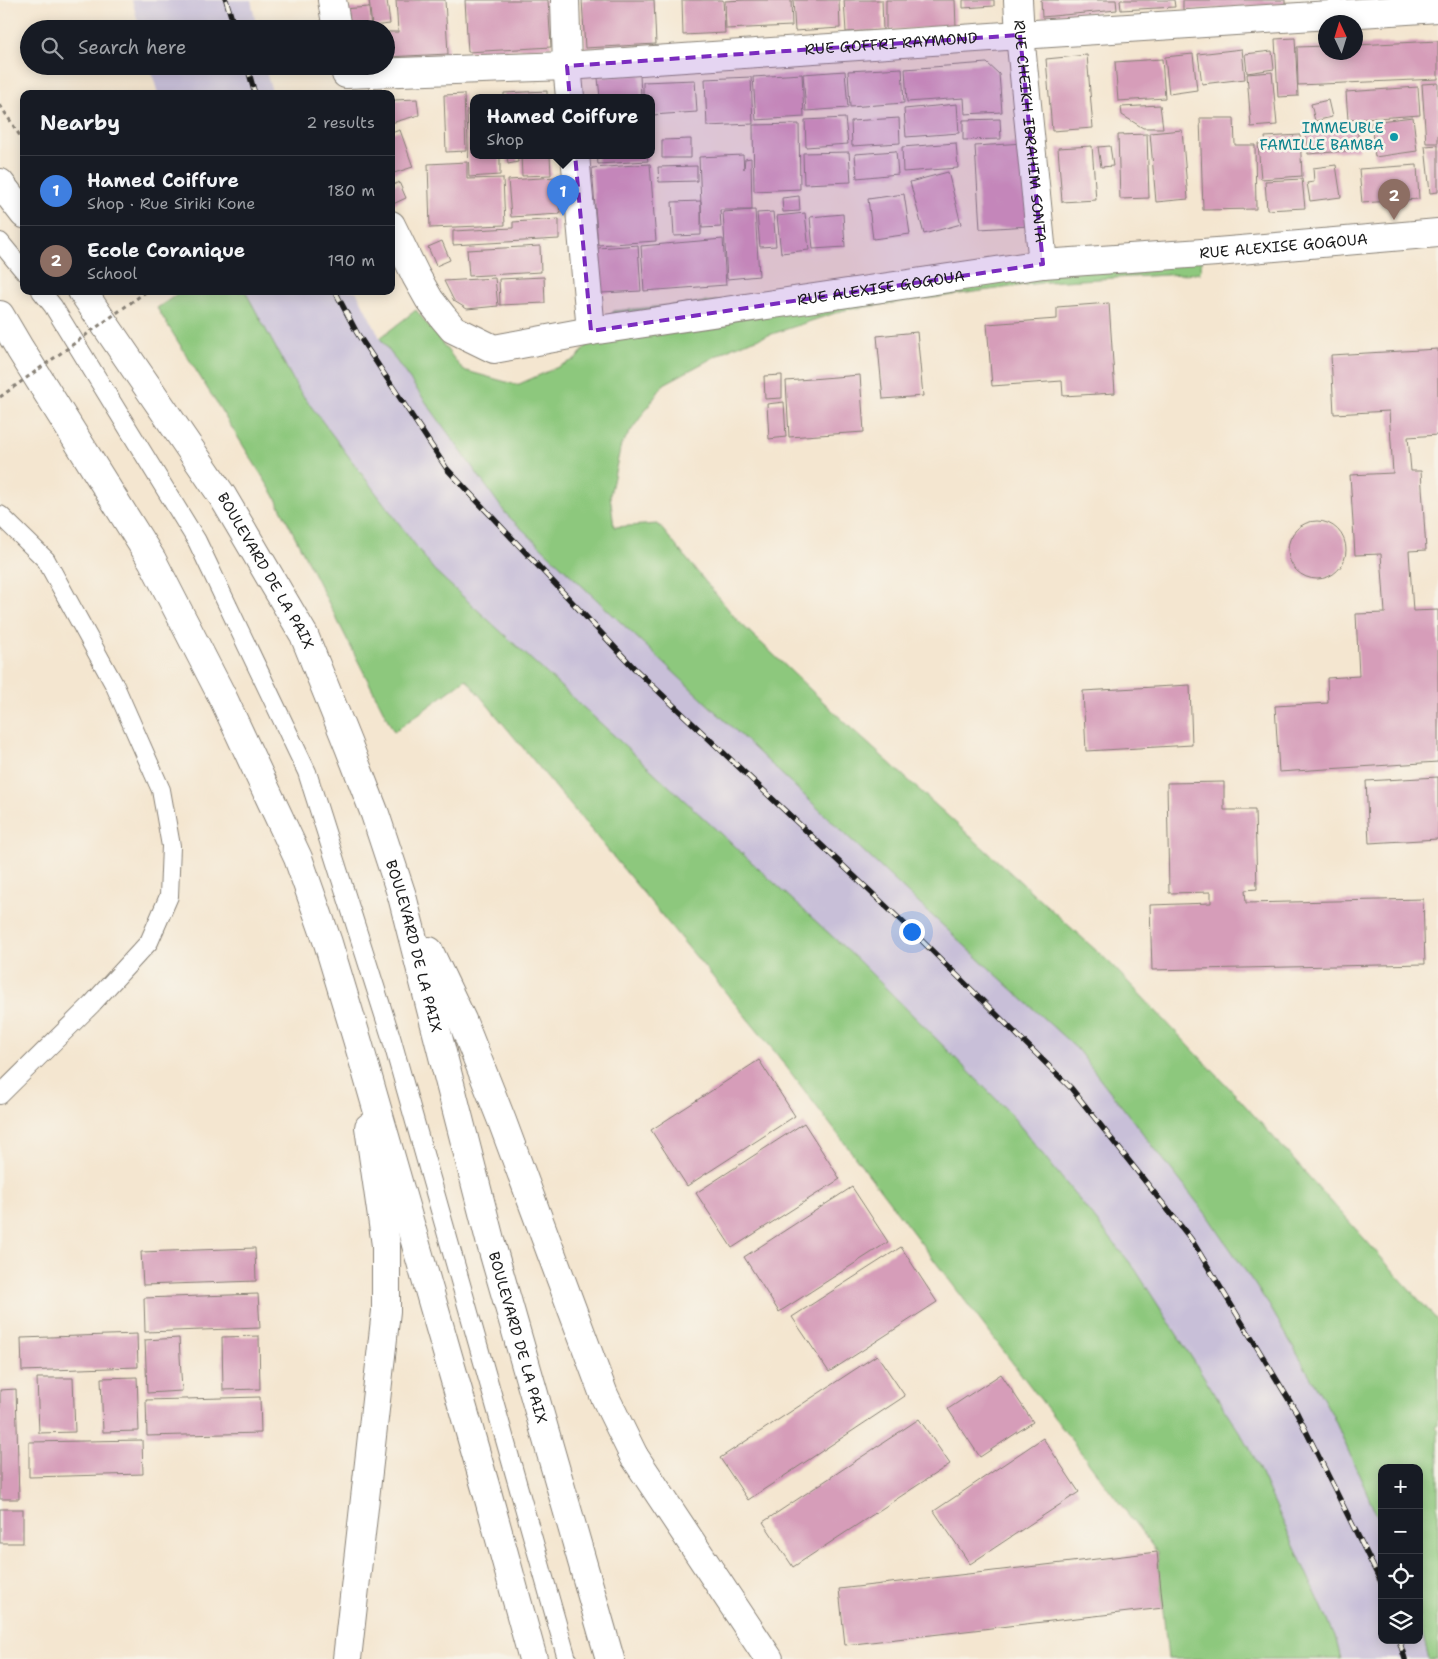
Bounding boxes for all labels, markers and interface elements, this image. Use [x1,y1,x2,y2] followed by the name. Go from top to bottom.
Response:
[1318,15,1363,60] north arrow
[1009,19,1051,244] street label: RUE CHEIKH IBRAHIM SONTA
[20,20,395,75] search box
[804,28,978,60] street label: RUE GOFFRI RAYMOND
[38,34,66,62] icon: search
[78,35,187,60] text: Search here
[470,94,655,159] popup
[487,104,638,129] text: Hamed Coiffure
[40,109,120,137] text: Nearby
[306,112,375,133] text: 2 results
[1259,118,1384,155] place label: IMMEUBLE FAMILLE BAMBA
[487,129,524,150] text: Shop
[1388,131,1400,143] marker: IMMEUBLE FAMILLE BAMBA
[87,168,239,193] text: Hamed Coiffure
[547,175,579,216] pin: 1
[1378,179,1410,220] pin: 2
[52,180,60,201] text: 1
[327,180,375,201] text: 180 m
[87,193,255,214] text: Shop · Rue Siriki Kone
[1199,229,1369,263] street label: RUE ALEXISE GOGOUA
[87,238,245,263] text: Ecole Coranique
[50,250,62,271] text: 2
[328,250,375,271] text: 190 m
[87,263,137,284] text: School
[796,266,966,310] street label: RUE ALEXISE GOGOUA
[213,489,319,652] street label: BOULEVARD DE LA PAIX
[381,857,447,1035] street label: BOULEVARD DE LA PAIX
[899,919,925,945] your location
[484,1249,552,1426] street label: BOULEVARD DE LA PAIX
[1378,1464,1423,1644] map controls
[1378,1464,1423,1509] button: +
[1378,1509,1423,1554] button: −
[1378,1554,1423,1599] button: locate
[1378,1599,1423,1644] button: layers

